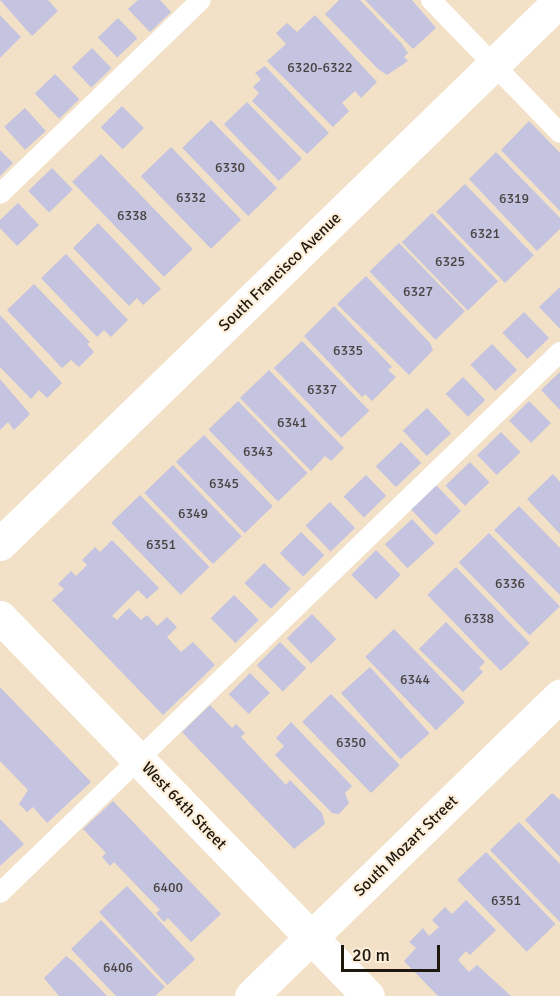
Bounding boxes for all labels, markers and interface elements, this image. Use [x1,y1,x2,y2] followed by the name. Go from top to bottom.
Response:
[287,60,353,76] house number: 6320-6322
[215,160,245,176] house number: 6330
[176,190,206,206] house number: 6332
[499,191,529,207] house number: 6319
[117,208,147,224] house number: 6338
[215,209,345,335] street label: South Francisco Avenue
[470,226,500,242] house number: 6321
[435,254,465,270] house number: 6325
[403,284,433,300] house number: 6327
[333,343,363,359] house number: 6335
[307,382,337,398] house number: 6337
[277,415,307,431] house number: 6341
[243,444,273,460] house number: 6343
[209,476,239,492] house number: 6345
[178,506,208,522] house number: 6349
[146,537,176,553] house number: 6351
[495,576,525,592] house number: 6336
[464,611,494,627] house number: 6338
[400,672,430,688] house number: 6344
[336,735,366,751] house number: 6350
[138,758,230,854] street label: West 64th Street
[350,791,462,901] street label: South Mozart Street
[153,880,183,896] house number: 6400
[491,893,521,909] house number: 6351
[344,933,443,971] scale bar
[352,944,390,966] text: 20 m
[103,960,133,976] house number: 6406

